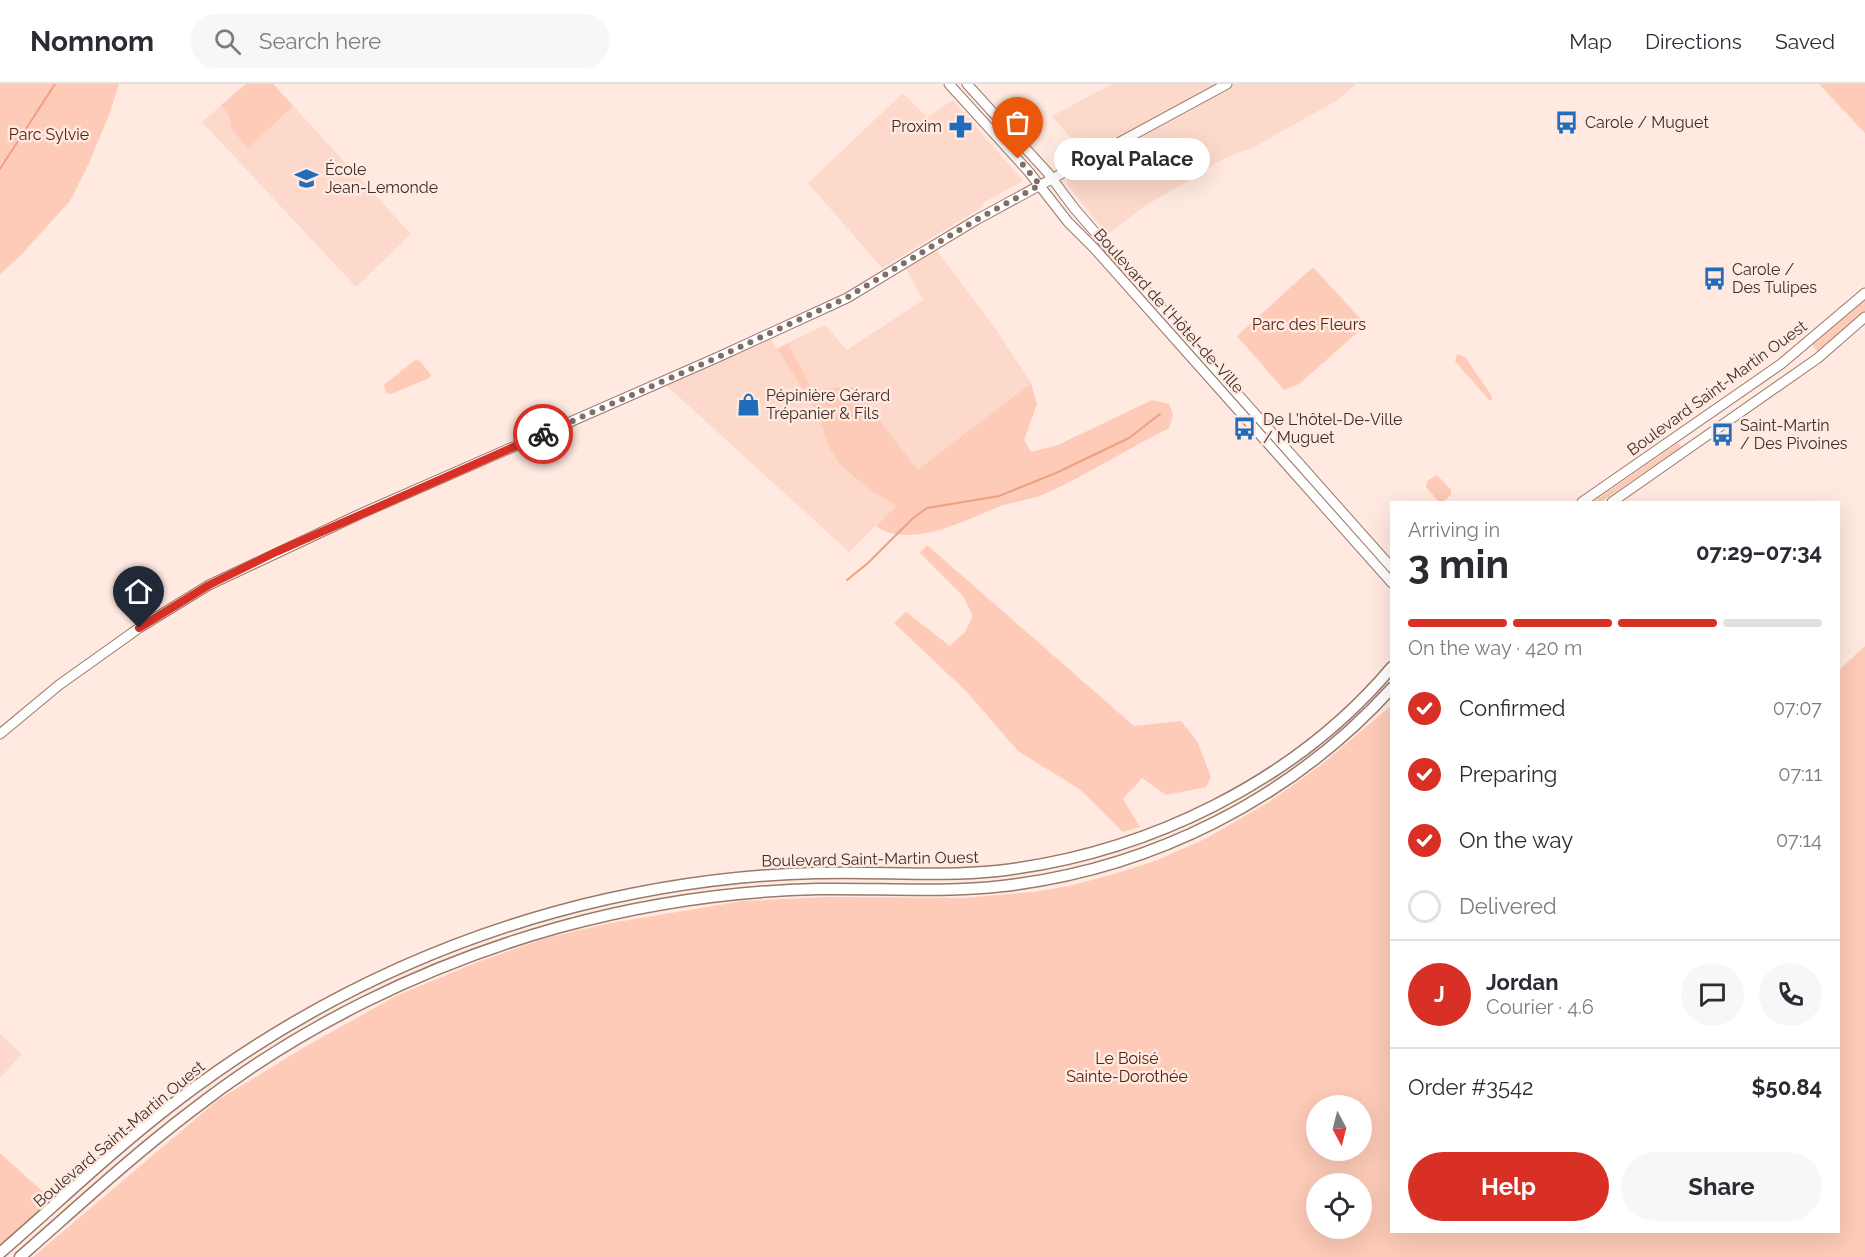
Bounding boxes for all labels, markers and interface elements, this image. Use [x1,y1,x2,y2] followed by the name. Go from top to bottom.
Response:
[190,14,610,68] search box
[30,25,154,58] text: Nomnom
[211,25,244,58] icon: search
[259,28,381,54] text: Search here
[1569,29,1612,54] text: Map
[1645,29,1742,54] text: Directions
[1775,29,1835,54] text: Saved
[992,97,1043,159] pin
[1001,106,1034,139] icon: bag
[1554,109,1580,135] bus stop icon: Carole / Muguet
[947,113,973,139] pharmacy icon: Proxim
[1585,113,1709,132] place label: Carole / Muguet
[891,117,942,136] place label: Proxim
[9,125,89,144] park label: Parc Sylvie
[1054,138,1210,180] callout: Royal Palace
[1071,147,1193,171] text: Royal Palace
[325,159,438,197] place label: École Jean-Lemonde
[294,165,320,191] school or university icon: École Jean-Lemonde
[1090,225,1248,397] street label: Boulevard de l'Hôtel-de-Ville
[1732,260,1817,297] place label: Carole / Des Tulipes
[1701,265,1727,291] bus stop icon: Carole / Des Tulipes
[1252,315,1366,334] park label: Parc des Fleurs
[1623,316,1811,460] street label: Boulevard Saint-Martin Ouest
[766,386,890,423] place label: Pépinière Gérard Trépanier & Fils
[735,391,761,417] shop icon: Pépinière Gérard Trépanier & Fils
[513,404,573,464] courier
[1263,410,1402,447] place label: De L'hôtel-De-Ville / Muguet
[1232,415,1258,441] bus stop icon: De L'hôtel-De-Ville / Muguet
[1740,416,1848,453] place label: Saint-Martin / Des Pivoines
[527,418,560,451] icon: bike
[1709,421,1735,447] bus stop icon: Saint-Martin / Des Pivoines
[1408,518,1500,542] text: Arriving in
[1696,539,1822,565] text: 07:29–07:34
[1408,541,1509,587] text: 3 min
[113,566,164,628] pin
[122,575,155,608] icon: home
[1408,636,1582,660] text: On the way · 420 m
[1408,692,1441,725] icon: check
[1459,695,1566,721] text: Confirmed
[1773,696,1822,720] text: 07:07
[1408,758,1441,791] icon: check
[1459,761,1557,787] text: Preparing
[1778,762,1822,786] text: 07:11
[1408,824,1441,857] icon: check
[1459,827,1573,853] text: On the way
[1776,828,1822,852] text: 07:14
[761,848,980,870] street label: Boulevard Saint-Martin Ouest
[1459,893,1557,919] text: Delivered
[1681,963,1744,1026] button: chat
[1759,963,1822,1026] button: phone
[1486,969,1558,995] text: Jordan
[1434,981,1445,1007] text: J
[1486,995,1594,1019] text: Courier · 4.6
[1066,1049,1188,1086] park label: Le Boisé Sainte-Dorothée
[30,1056,209,1211] street label: Boulevard Saint-Martin Ouest
[1408,1074,1533,1100] text: Order #3542
[1752,1074,1822,1100] text: $50.84
[1306,1095,1372,1161] north arrow
[1306,1095,1372,1239] map controls
[1408,1152,1609,1221] button: Help
[1621,1152,1822,1221] button: Share
[1306,1173,1372,1239] button: locate

